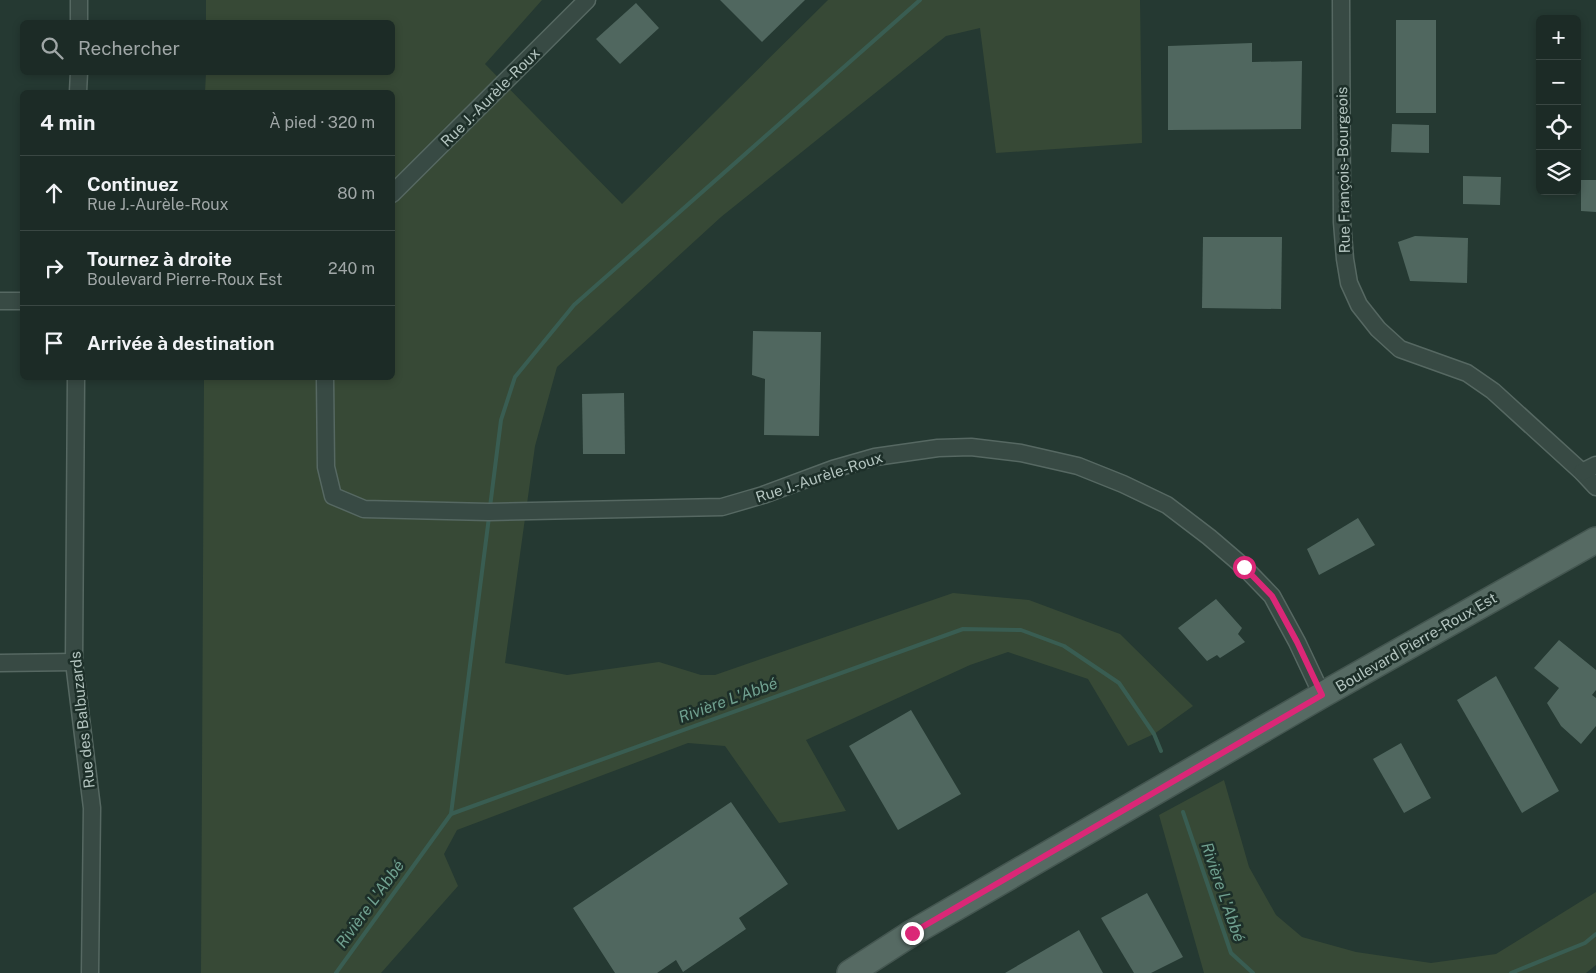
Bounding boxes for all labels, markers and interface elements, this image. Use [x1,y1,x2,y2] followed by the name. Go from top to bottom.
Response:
[1536,15,1581,195] map controls
[1536,15,1581,60] button: +
[20,20,395,75] search box
[38,34,66,62] icon: search
[78,37,180,59] text: Rechercher
[437,44,543,150] street label: Rue J.-Aurèle-Roux
[1536,60,1581,105] button: −
[1333,86,1353,254] street label: Rue François-Bourgeois
[1536,105,1581,150] button: locate
[40,110,95,135] text: 4 min
[269,113,375,132] text: À pied · 320 m
[1536,150,1581,195] button: layers
[87,173,178,195] text: Continuez
[40,179,68,207] icon: ahead
[337,184,375,203] text: 80 m
[87,195,228,214] text: Rue J.-Aurèle-Roux
[87,248,232,270] text: Tournez à droite
[40,254,68,282] icon: right
[328,259,375,278] text: 240 m
[87,270,282,289] text: Boulevard Pierre-Roux Est
[40,329,68,357] icon: arrive
[87,332,275,354] text: Arrivée à destination
[753,448,885,506] street label: Rue J.-Aurèle-Roux
[1233,556,1256,579] route start
[1332,589,1500,695] street label: Boulevard Pierre-Roux Est
[66,651,98,789] street label: Rue des Balbuzards
[676,673,780,727] water label: Rivière L'Abbé
[1197,840,1249,944] water label: Rivière L'Abbé
[332,856,408,952] water label: Rivière L'Abbé
[901,922,924,945] route end

